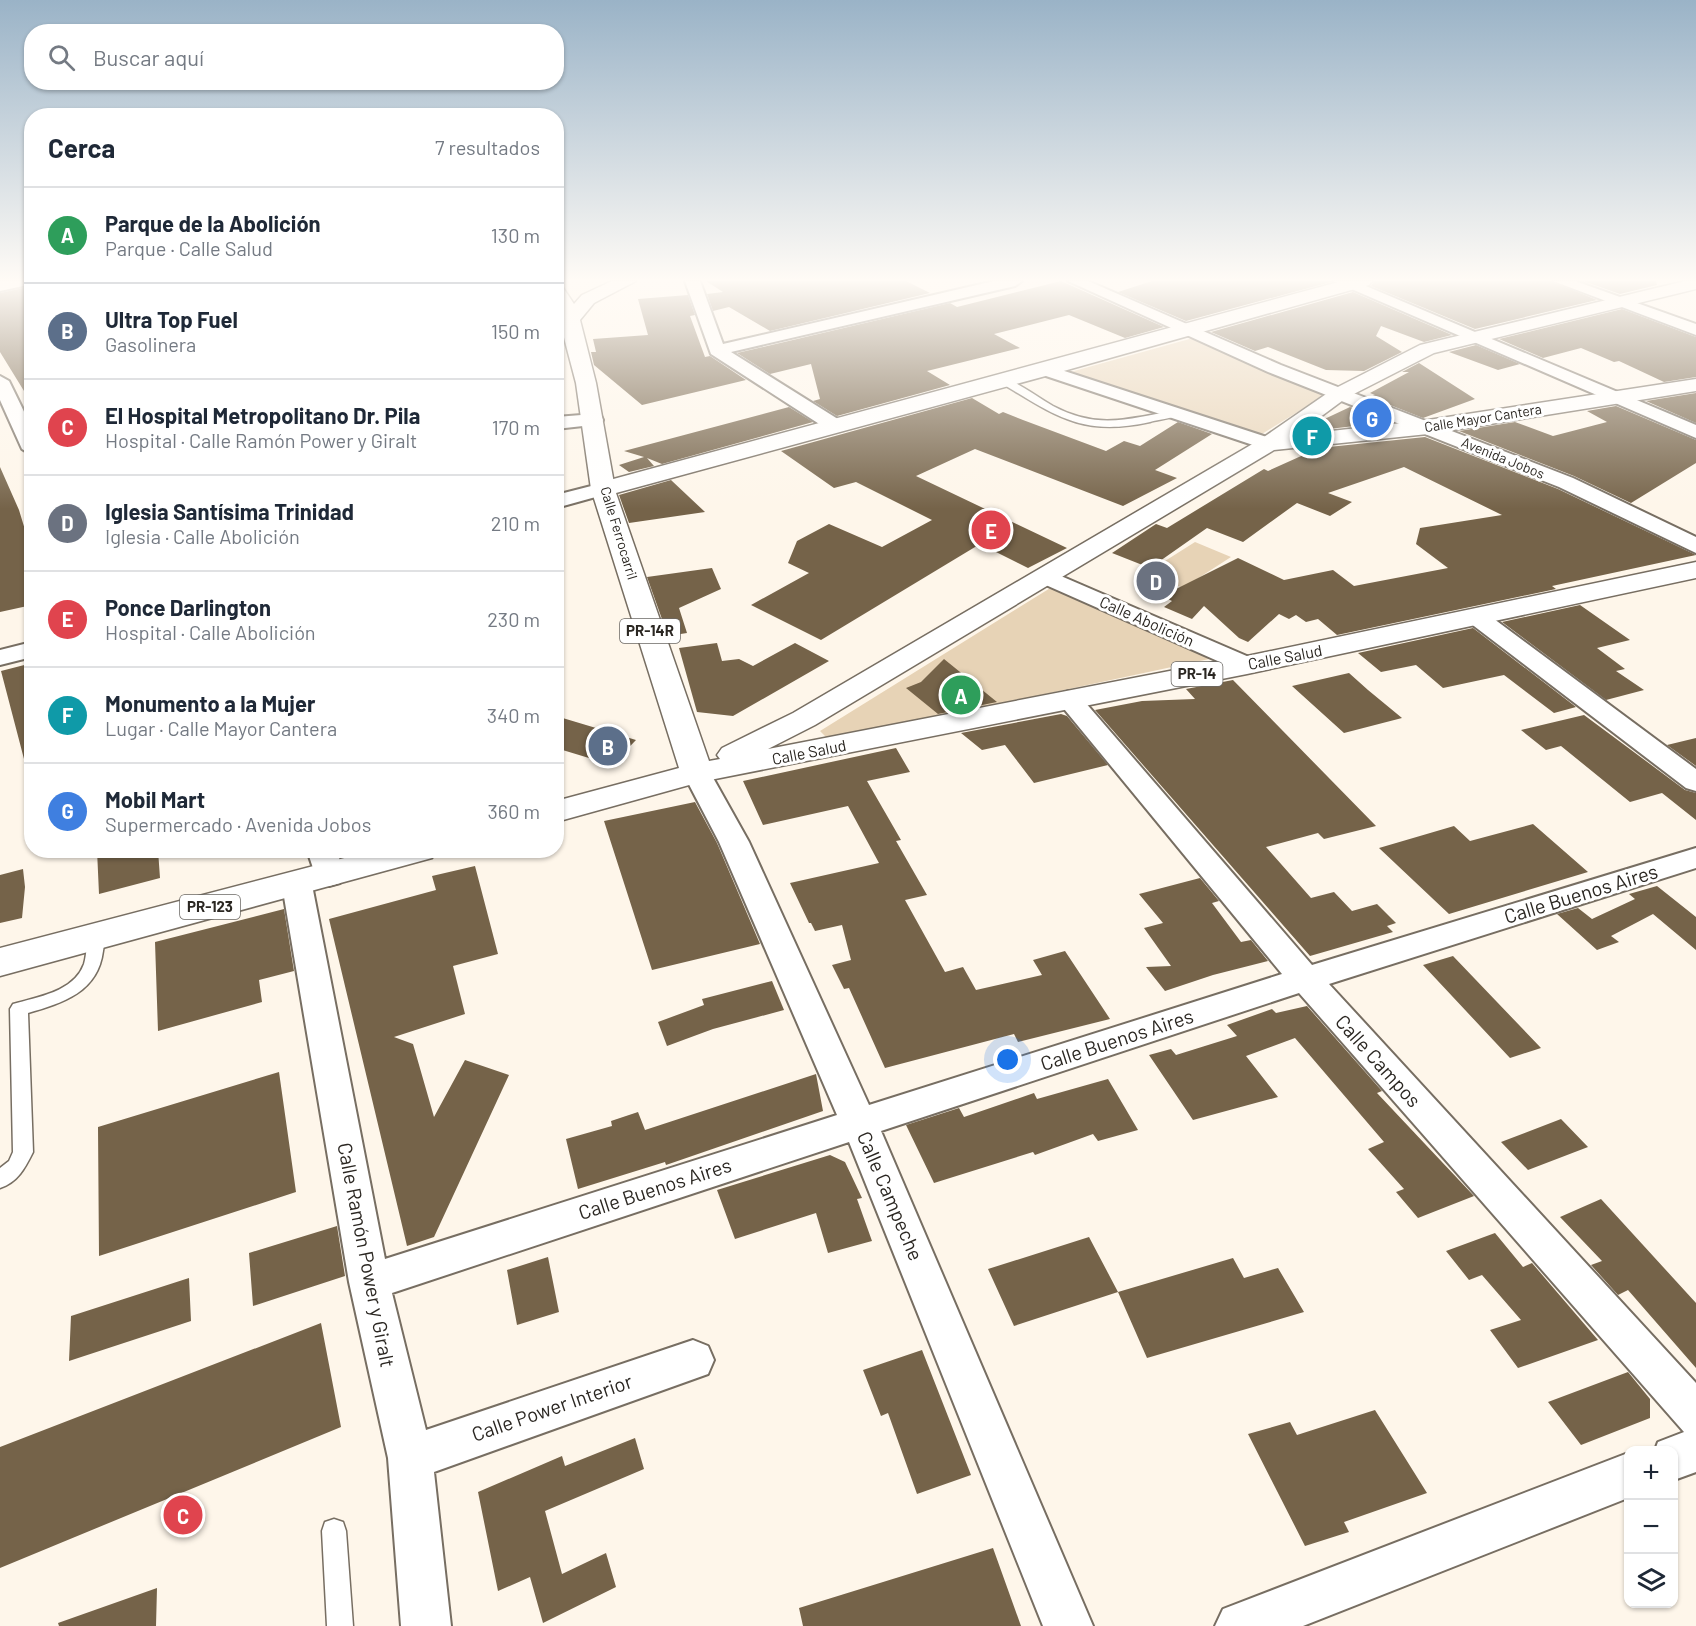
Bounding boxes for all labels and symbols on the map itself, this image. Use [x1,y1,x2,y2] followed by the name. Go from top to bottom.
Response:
[1352,396,1392,440] pin: G
[1423,400,1543,435] street label: Calle Mayor Cantera
[1292,414,1332,458] pin: F
[1459,433,1548,482] street label: Avenida Jobos
[597,484,642,581] street label: Calle Ferrocarril
[972,508,1010,552] pin: E
[1136,558,1176,604] pin: D
[1097,591,1197,650] street label: Calle Abolición
[620,619,680,643] road number: PR-14R
[1246,640,1324,673] street label: Calle Salud
[1172,662,1222,686] road number: PR-14
[942,672,980,718] pin: A
[588,724,628,768] pin: B
[770,735,848,768] street label: Calle Salud
[1501,858,1660,928] street label: Calle Buenos Aires
[180,895,240,919] road number: PR-123
[1037,1003,1196,1075] street label: Calle Buenos Aires
[1331,1009,1427,1112] street label: Calle Campos
[993,1045,1022,1074] your location
[853,1127,929,1264] street label: Calle Campeche
[333,1140,401,1369] street label: Calle Ramón Power y Giralt
[575,1152,734,1224] street label: Calle Buenos Aires
[468,1368,635,1446] street label: Calle Power Interior
[164,1492,202,1538] pin: C

